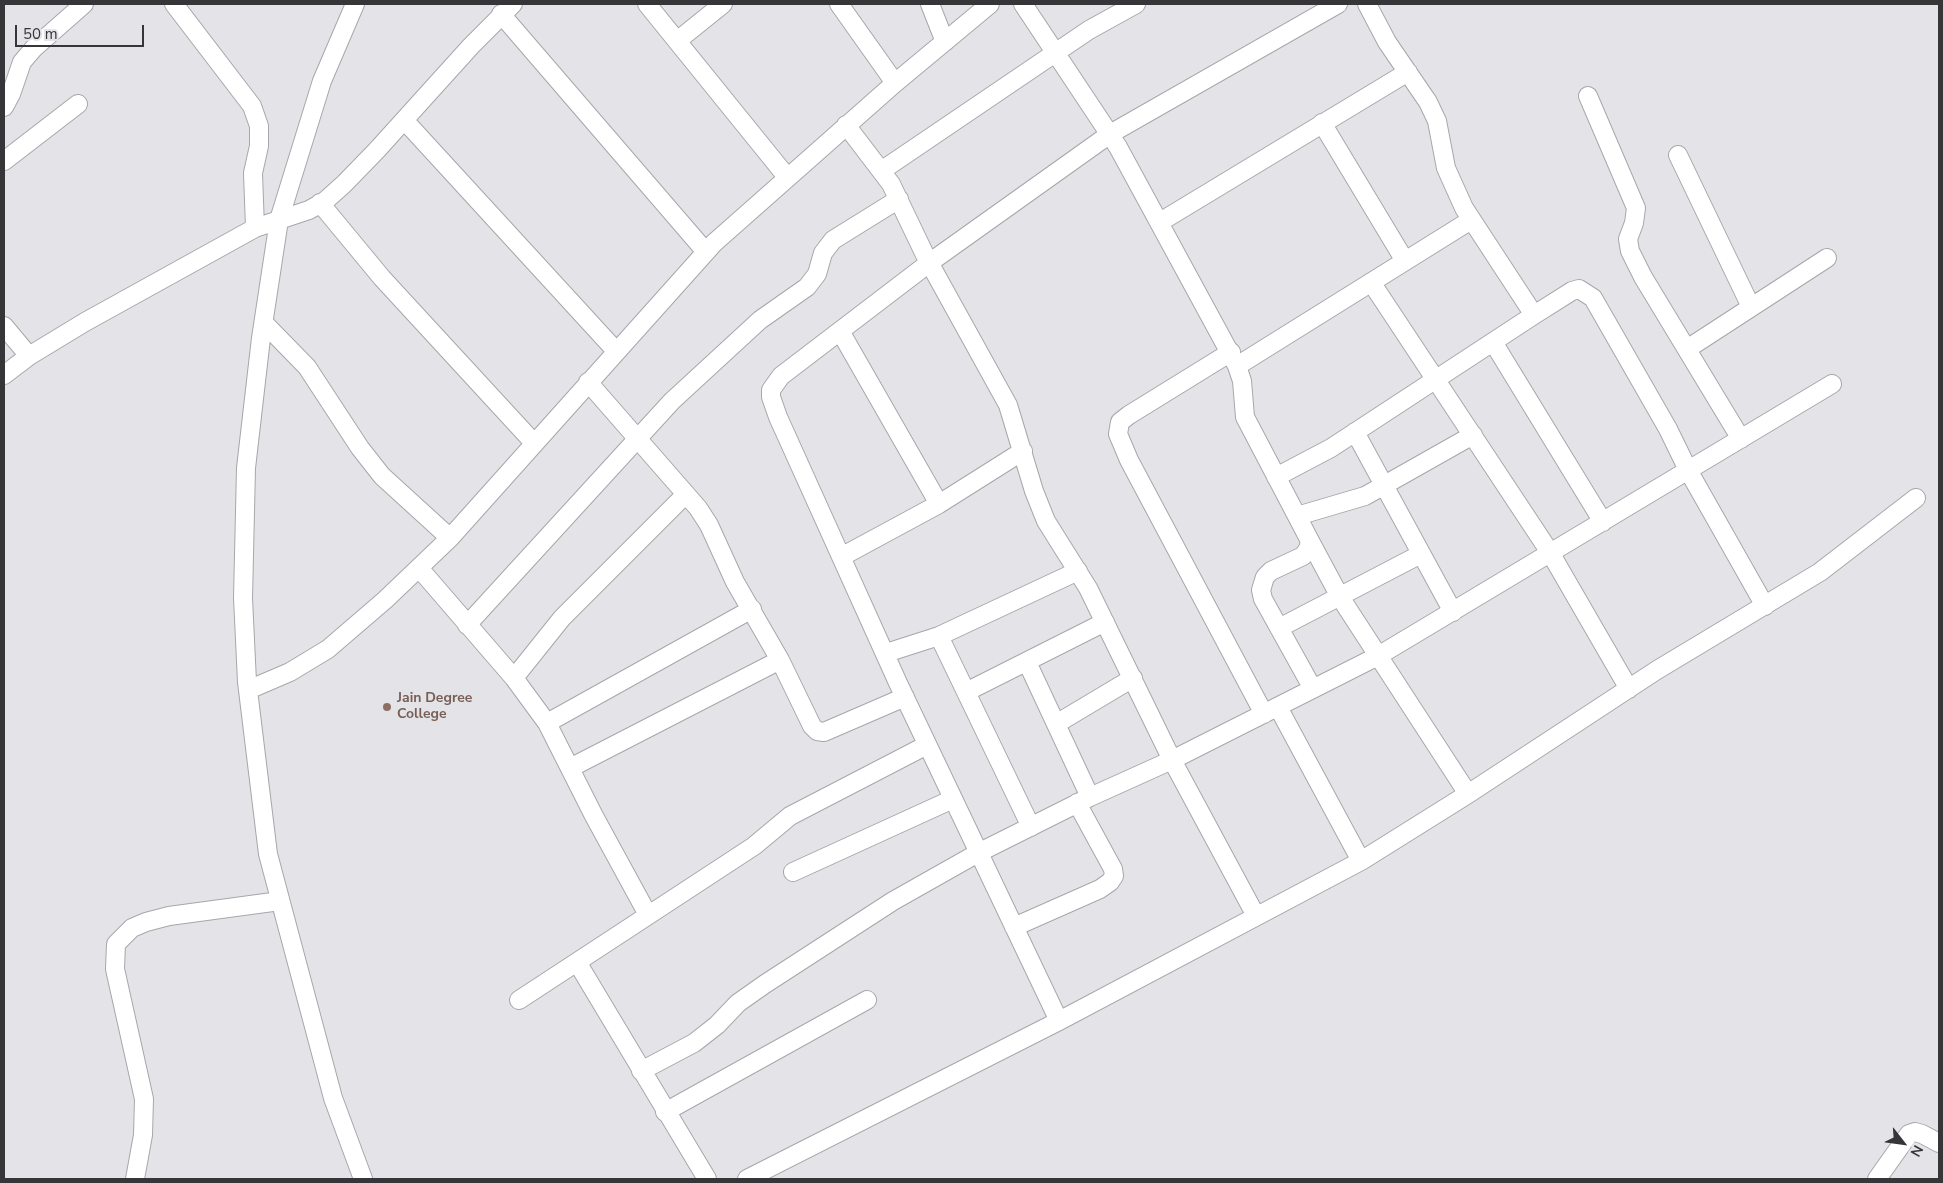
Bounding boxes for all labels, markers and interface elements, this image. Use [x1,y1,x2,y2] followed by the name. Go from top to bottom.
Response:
[18,15,146,47] scale bar
[23,24,58,44] text: 50 m
[397,691,472,724] place label: Jain Degree College
[381,701,393,713] marker: Jain Degree College
[1878,1118,1928,1168] north arrow
[1906,1141,1927,1160] text: N

